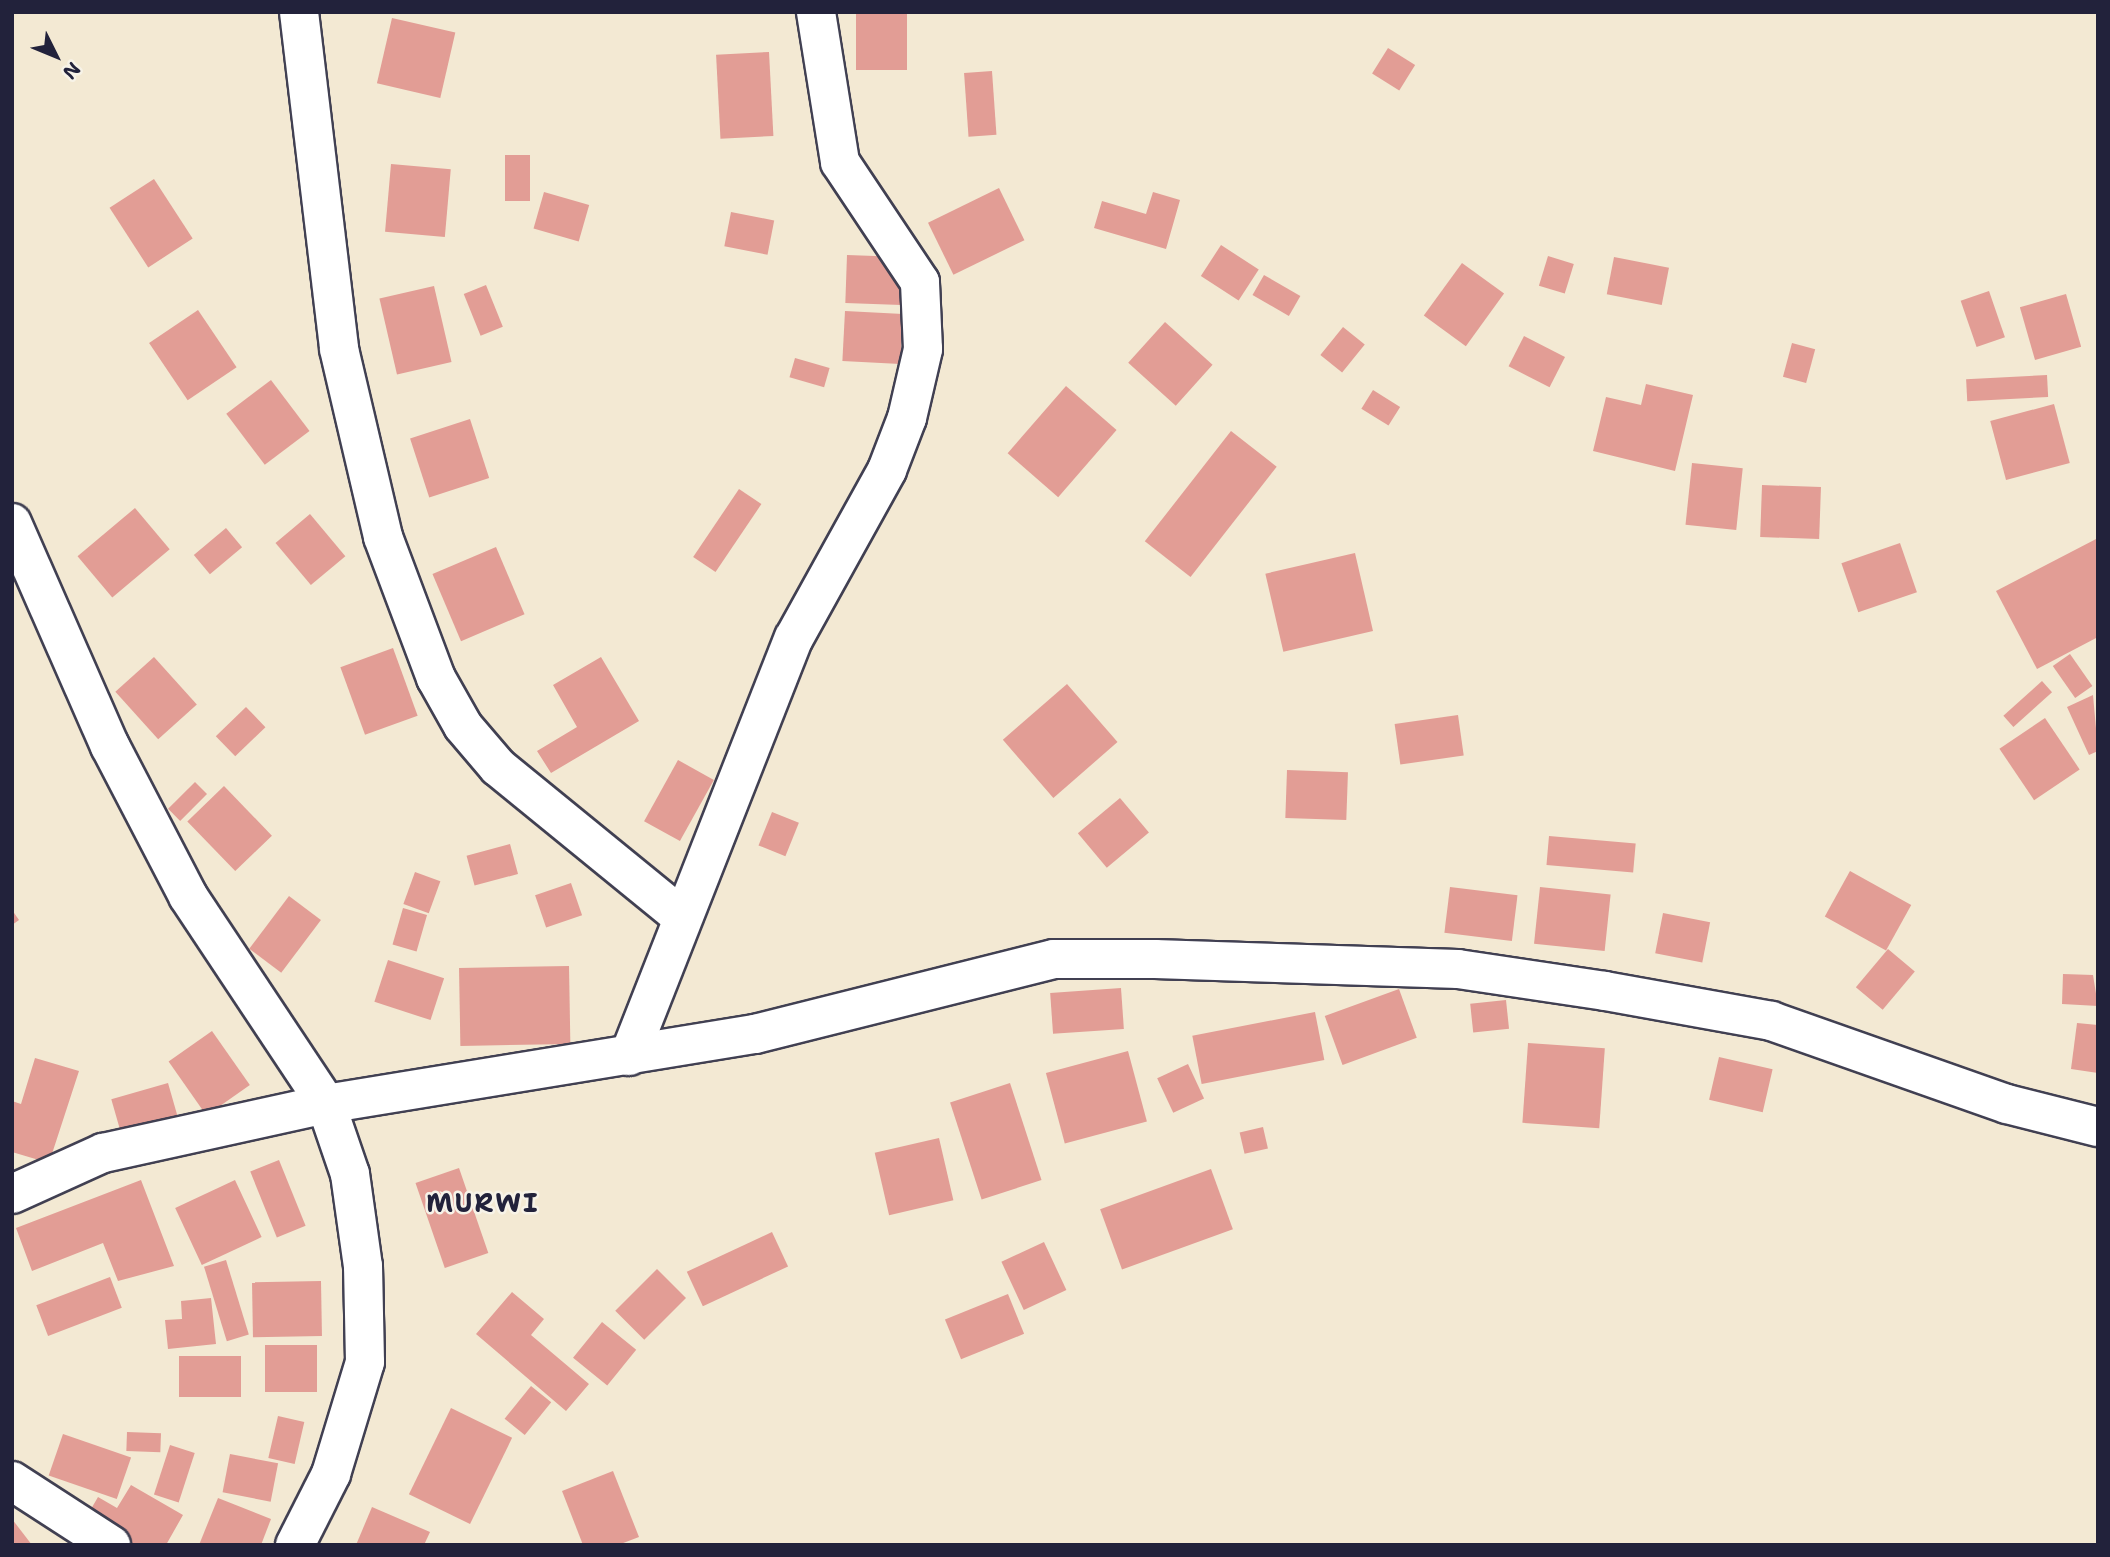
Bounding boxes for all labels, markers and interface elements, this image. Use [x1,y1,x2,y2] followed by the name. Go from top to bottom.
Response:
[21,21,91,91] north arrow
[57,57,86,85] text: N
[427,1187,539,1219] district label: MURWI

